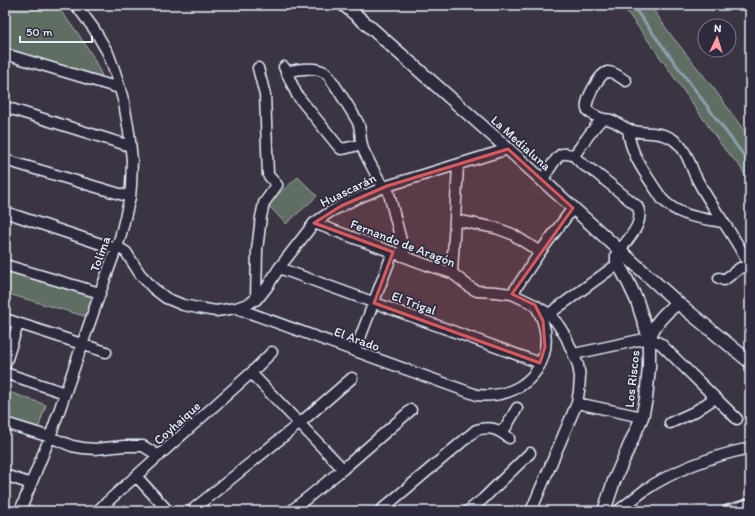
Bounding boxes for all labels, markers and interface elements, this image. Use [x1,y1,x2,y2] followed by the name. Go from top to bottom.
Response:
[20,18,92,44] scale bar
[697,18,737,58] north arrow
[713,22,722,35] text: N
[26,25,52,39] text: 50 m
[488,112,554,174] street label: La Medialuna
[318,170,379,210] street label: Huascarán
[348,216,458,270] street label: Fernando de Aragón
[87,234,113,274] street label: Tolima
[390,288,439,318] street label: El Trigal
[332,324,382,354] street label: El Arado
[622,349,642,408] street label: Los Riscos
[151,398,203,448] street label: Coyhaique

